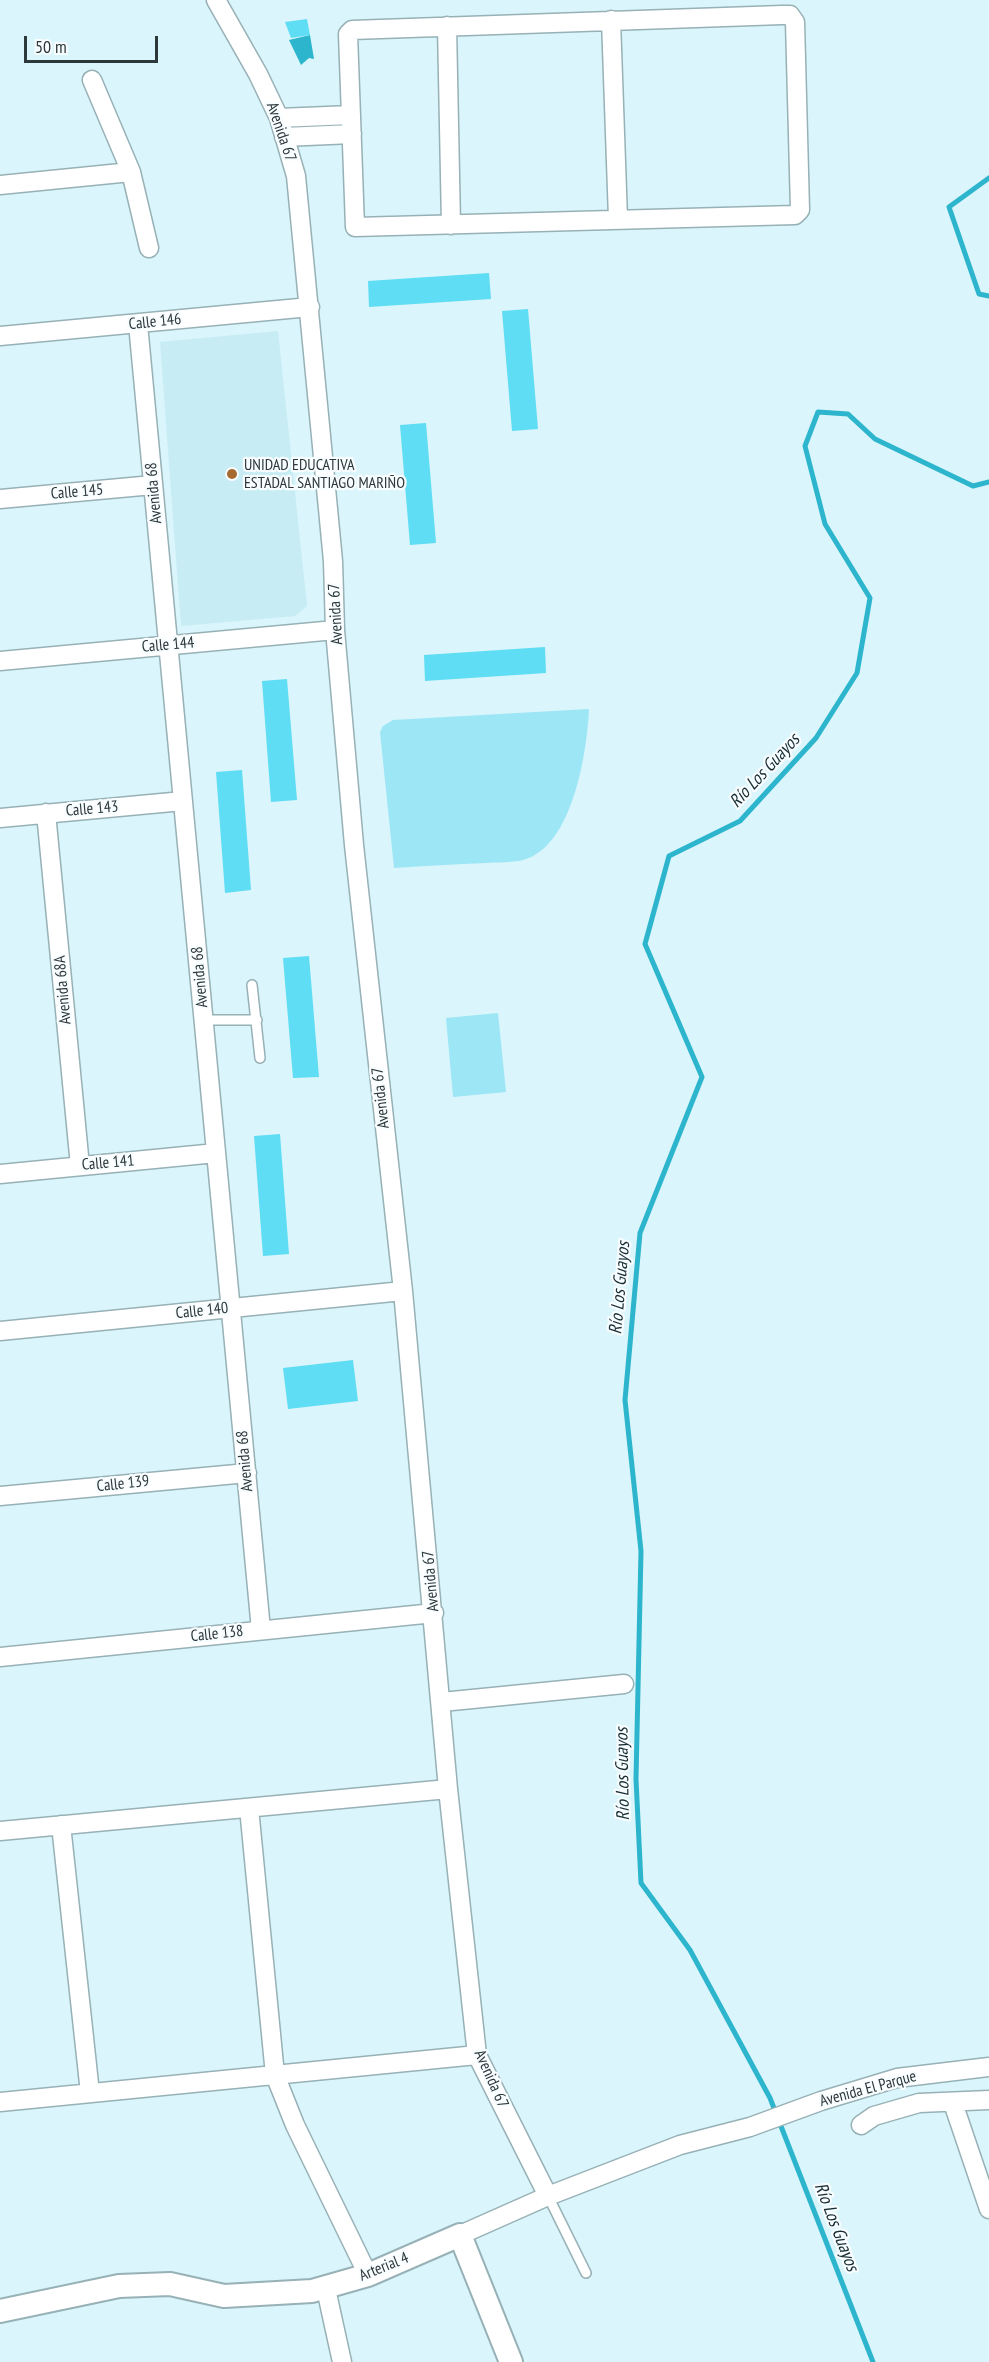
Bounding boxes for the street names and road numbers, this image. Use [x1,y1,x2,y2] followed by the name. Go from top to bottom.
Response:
[262,100,300,164] street label: Avenida 67
[128,310,182,334] street label: Calle 146
[142,462,166,524] street label: Avenida 68
[50,480,104,504] street label: Calle 145
[325,583,347,645] street label: Avenida 67
[141,633,195,657] street label: Calle 144
[65,797,119,821] street label: Calle 143
[188,946,212,1008] street label: Avenida 68
[50,955,76,1025] street label: Avenida 68A
[368,1066,394,1130] street label: Avenida 67
[81,1151,135,1175] street label: Calle 141
[175,1299,229,1323] street label: Calle 140
[233,1430,257,1492] street label: Avenida 68
[96,1472,150,1496] street label: Calle 139
[419,1550,443,1612] street label: Avenida 67
[190,1622,244,1646] street label: Calle 138
[470,2047,512,2111] street label: Avenida 67
[818,2067,918,2111] street label: Avenida El Parque
[356,2248,412,2286] street label: Arterial 4

